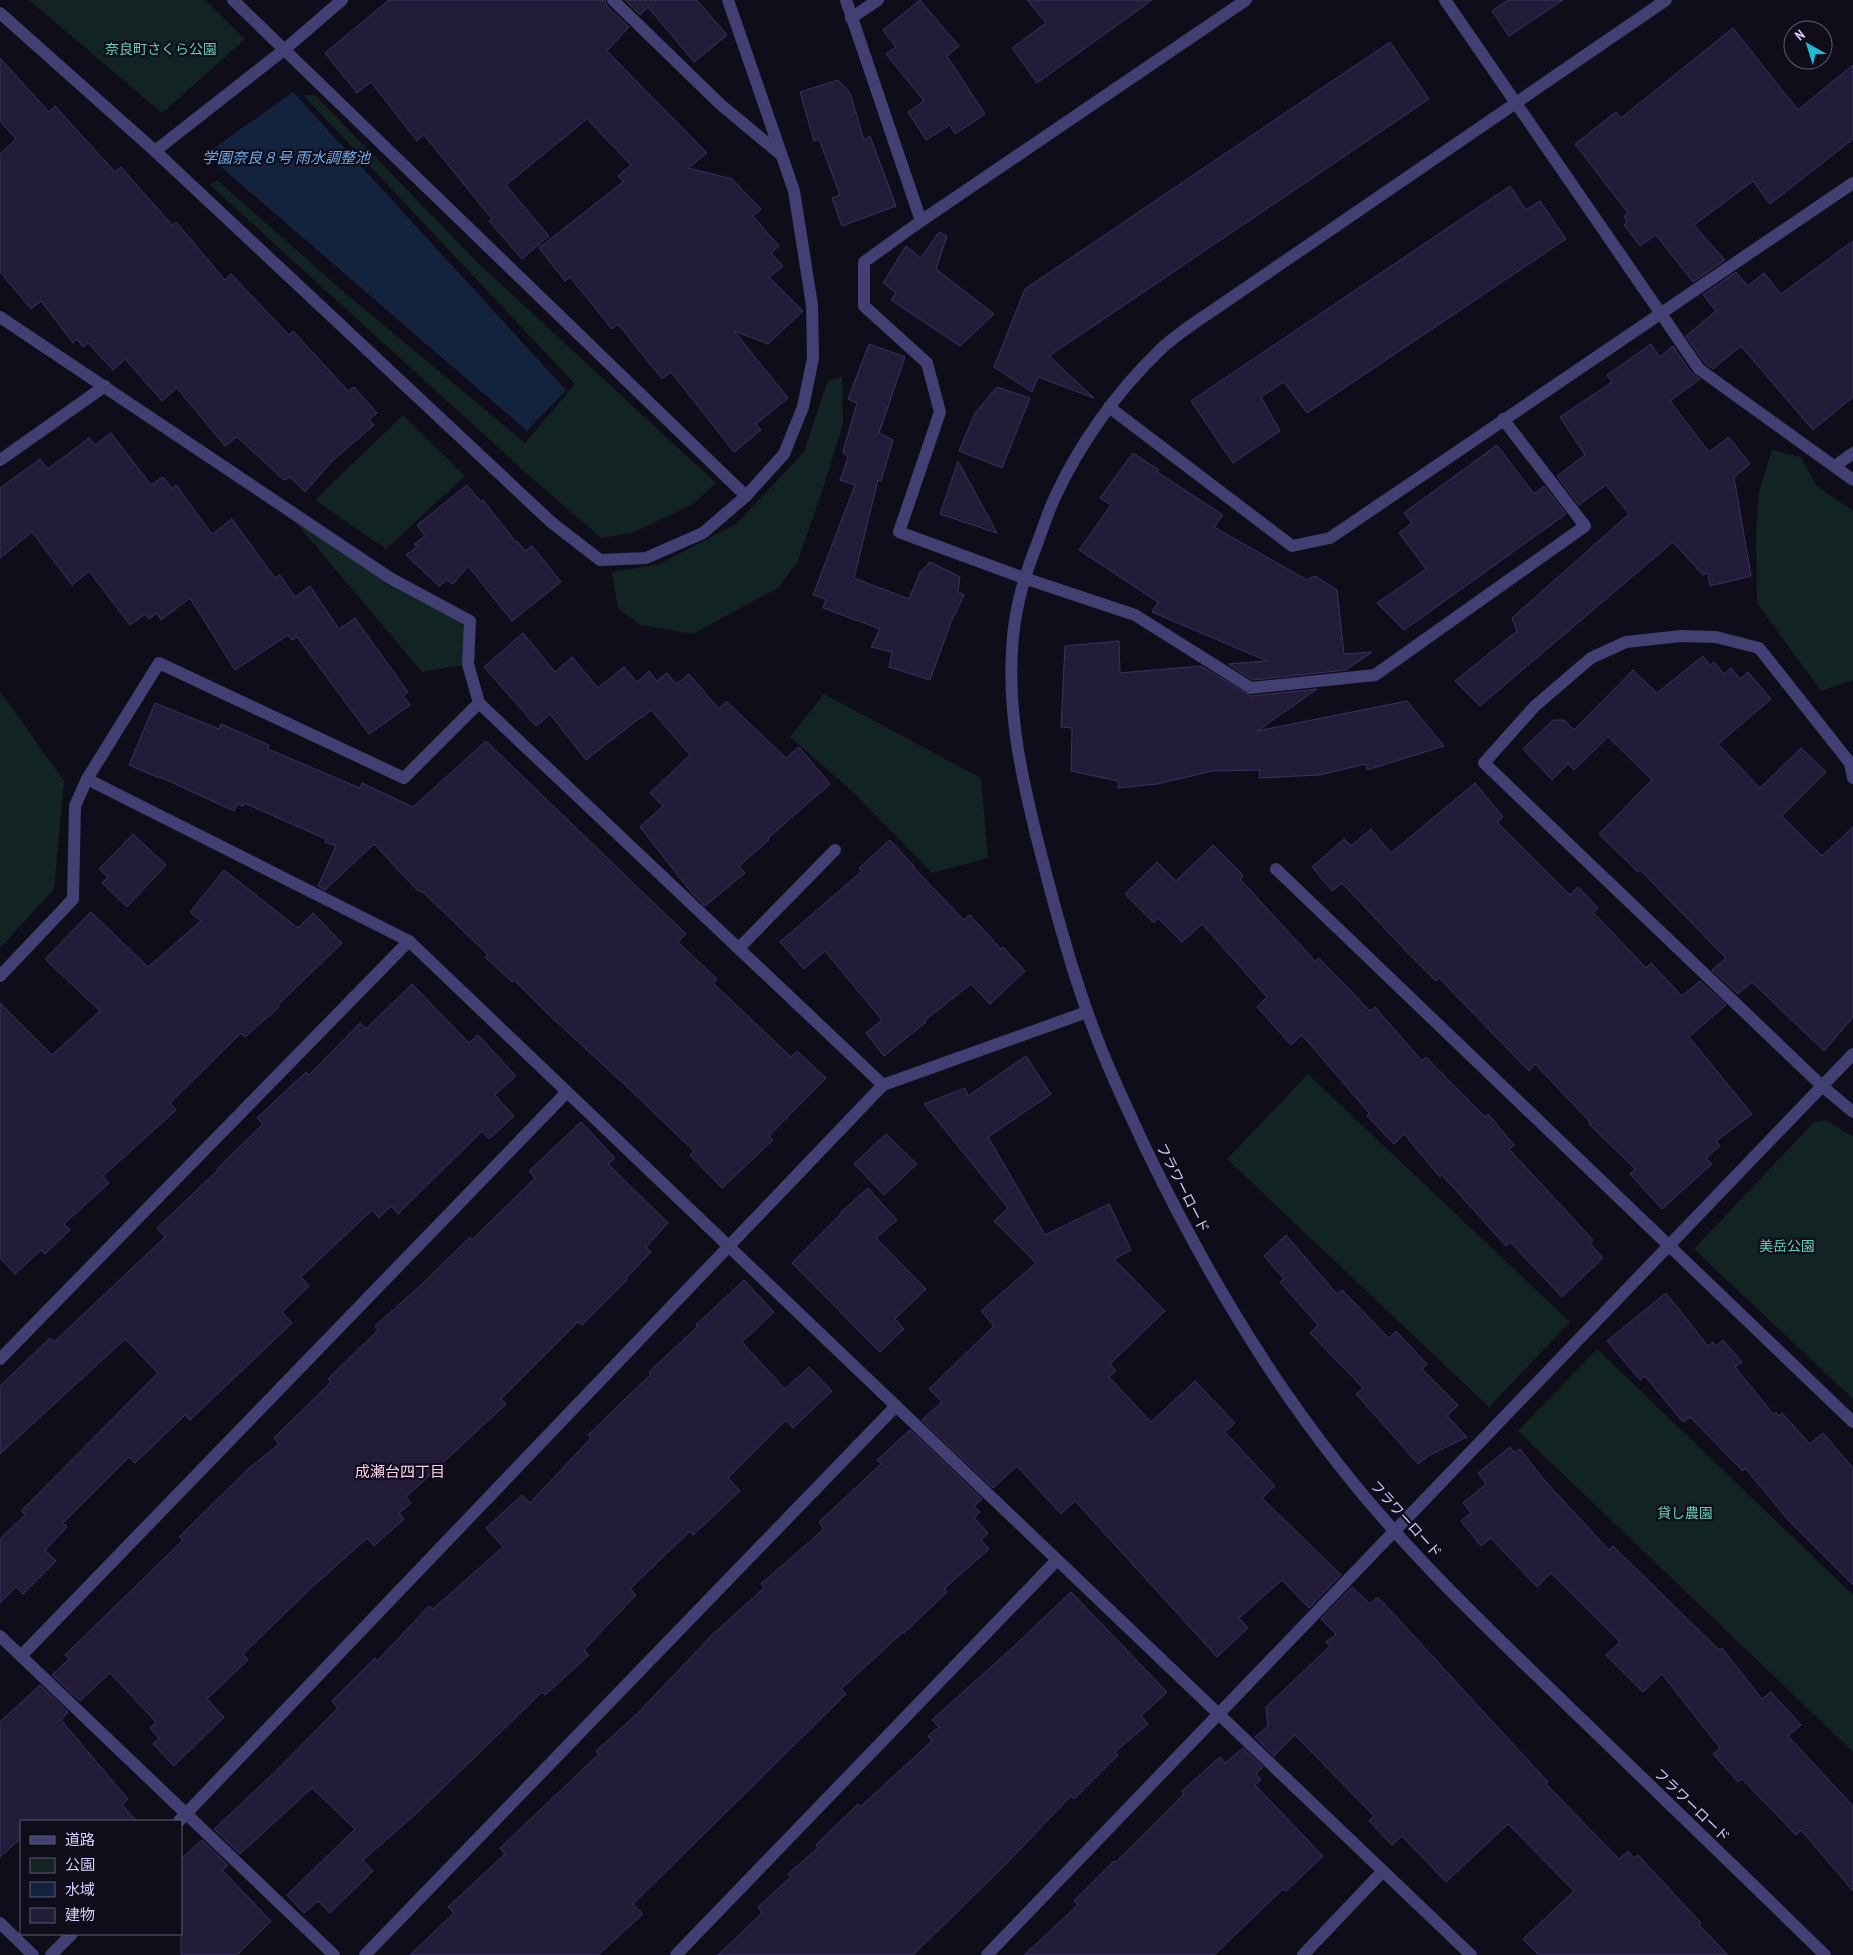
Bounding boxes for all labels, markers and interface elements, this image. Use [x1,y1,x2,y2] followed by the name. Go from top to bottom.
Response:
[1783,20,1833,70] north arrow
[1791,26,1808,44] text: N
[105,40,217,58] park label: 奈良町さくら公園
[202,148,372,167] water label: 学園奈良８号 雨水調整池
[1153,1140,1213,1236] street label: フラワーロード
[1759,1237,1815,1255] park label: 美岳公園
[355,1462,445,1481] district label: 成瀬台四丁目
[1367,1477,1445,1561] street label: フラワーロード
[1657,1504,1713,1522] park label: 貸し農園
[1651,1764,1733,1846] street label: フラワーロード
[20,1820,182,1935] legend
[65,1830,95,1849] text: 道路
[65,1855,95,1874] text: 公園
[65,1880,95,1899] text: 水域
[65,1905,95,1924] text: 建物

